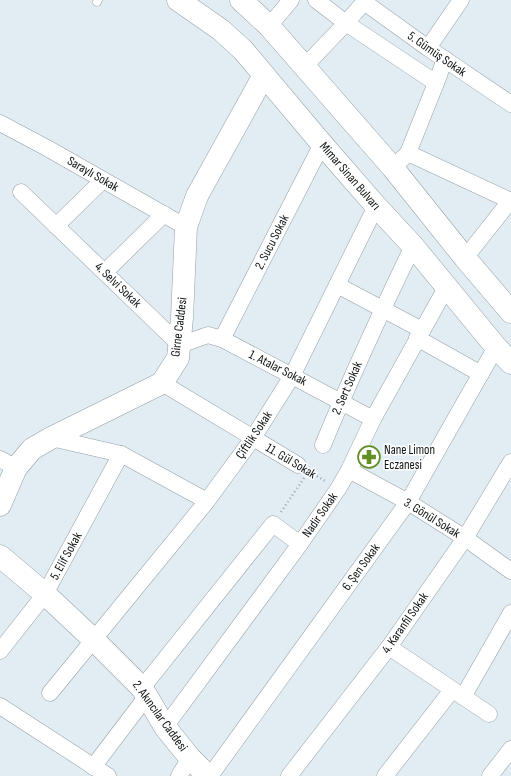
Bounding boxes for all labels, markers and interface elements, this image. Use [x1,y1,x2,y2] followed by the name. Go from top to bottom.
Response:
[405,28,469,80] street label: 5. Gümüş Sokak
[316,139,384,213] street label: Mimar Sinan Bulvarı
[64,153,122,195] street label: Saraylı Sokak
[251,212,293,272] street label: 2. Sucu Sokak
[91,259,145,311] street label: 4. Selvi Sokak
[167,296,191,358] street label: Girne Caddesi
[246,347,310,389] street label: 1. Atalar Sokak
[328,359,366,417] street label: 2. Sert Sokak
[232,408,276,462] street label: Çiftlik Sokak
[263,440,319,482] street label: 11. Gül Sokak
[384,442,435,473] place label: Nane Limon Eczanesi
[356,444,382,470] pharmacy icon: Nane Limon Eczanesi
[299,489,341,541] street label: Nadir Sokak
[401,494,463,542] street label: 3. Gönül Sokak
[46,529,86,583] street label: 5. Elif Sokak
[339,540,383,594] street label: 6. Şen Sokak
[378,589,432,657] street label: 4. Karanfil Sokak
[129,677,191,755] street label: 2. Akıncılar Caddesi

